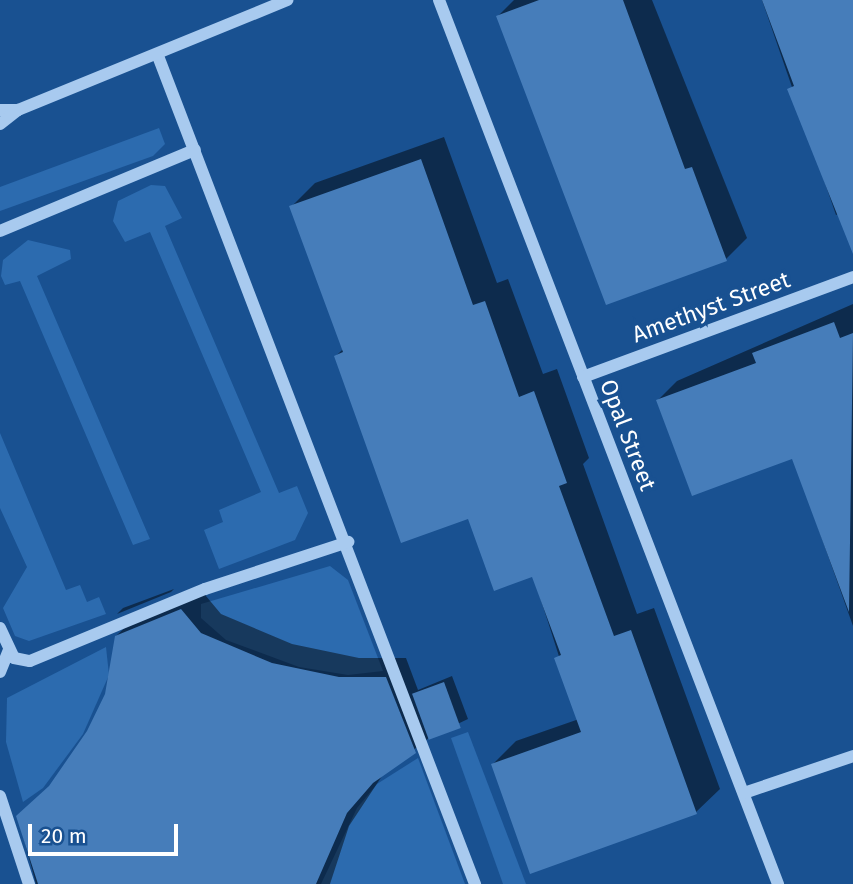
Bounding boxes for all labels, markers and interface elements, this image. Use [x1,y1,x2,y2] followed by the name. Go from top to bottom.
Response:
[628,266,794,348] street label: Amethyst Street
[594,376,662,494] street label: Opal Street
[32,810,182,854] scale bar
[41,823,87,849] text: 20 m

